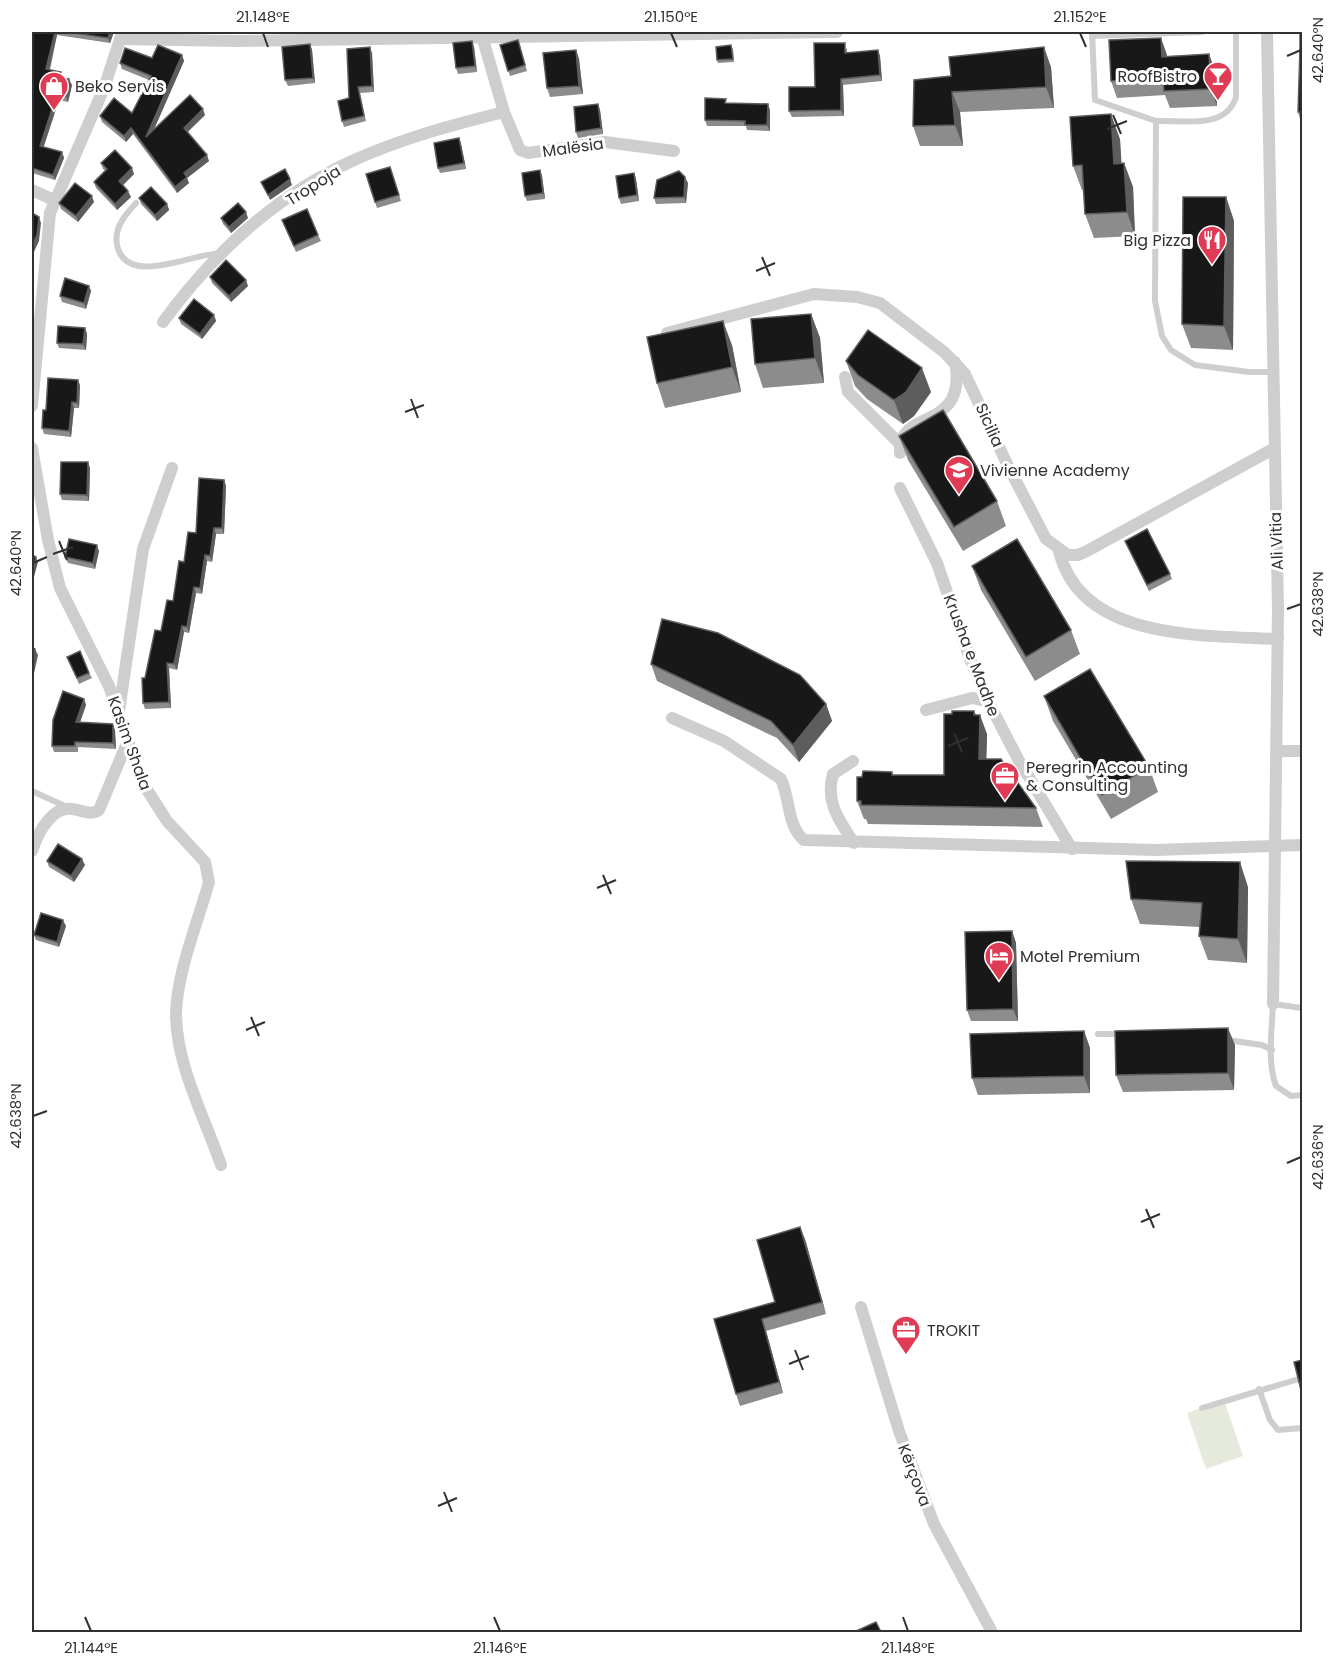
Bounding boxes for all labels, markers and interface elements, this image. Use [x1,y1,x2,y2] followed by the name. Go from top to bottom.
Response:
[236,6,290,27] text: 21.148°E
[644,6,698,27] text: 21.150°E
[1053,6,1107,27] text: 21.152°E
[1307,17,1328,83] text: 42.640°N
[1202,60,1234,102] bar icon: RoofBistro
[1117,65,1197,88] place label: RoofBistro
[38,70,70,112] shop icon: Beko Servis
[75,75,164,98] place label: Beko Servis
[541,132,605,163] street label: Malësia
[281,160,345,211] street label: Tropoja
[1196,224,1228,266] restaurant icon: Big Pizza
[1124,229,1191,252] place label: Big Pizza
[970,400,1009,451] street label: Sicilia
[943,454,975,496] school or university icon: Vivienne Academy
[980,459,1130,482] place label: Vivienne Academy
[1264,511,1289,570] street label: Ali Vitia
[5,530,26,596] text: 42.640°N
[1307,571,1328,637] text: 42.638°N
[938,591,1005,720] street label: Krusha e Madhe
[102,693,157,793] street label: Kasim Shala
[1026,756,1188,797] place label: Peregrin Accounting & Consulting
[989,760,1021,802] office icon: Peregrin Accounting & Consulting
[983,940,1015,982] hotel icon: Motel Premium
[1020,945,1140,968] place label: Motel Premium
[5,1083,26,1149] text: 42.638°N
[1307,1124,1328,1190] text: 42.636°N
[890,1314,922,1356] office icon: TROKIT
[927,1319,980,1342] place label: TROKIT
[892,1441,937,1510] street label: Kërçova
[64,1637,118,1658] text: 21.144°E
[473,1637,527,1658] text: 21.146°E
[881,1637,935,1658] text: 21.148°E

